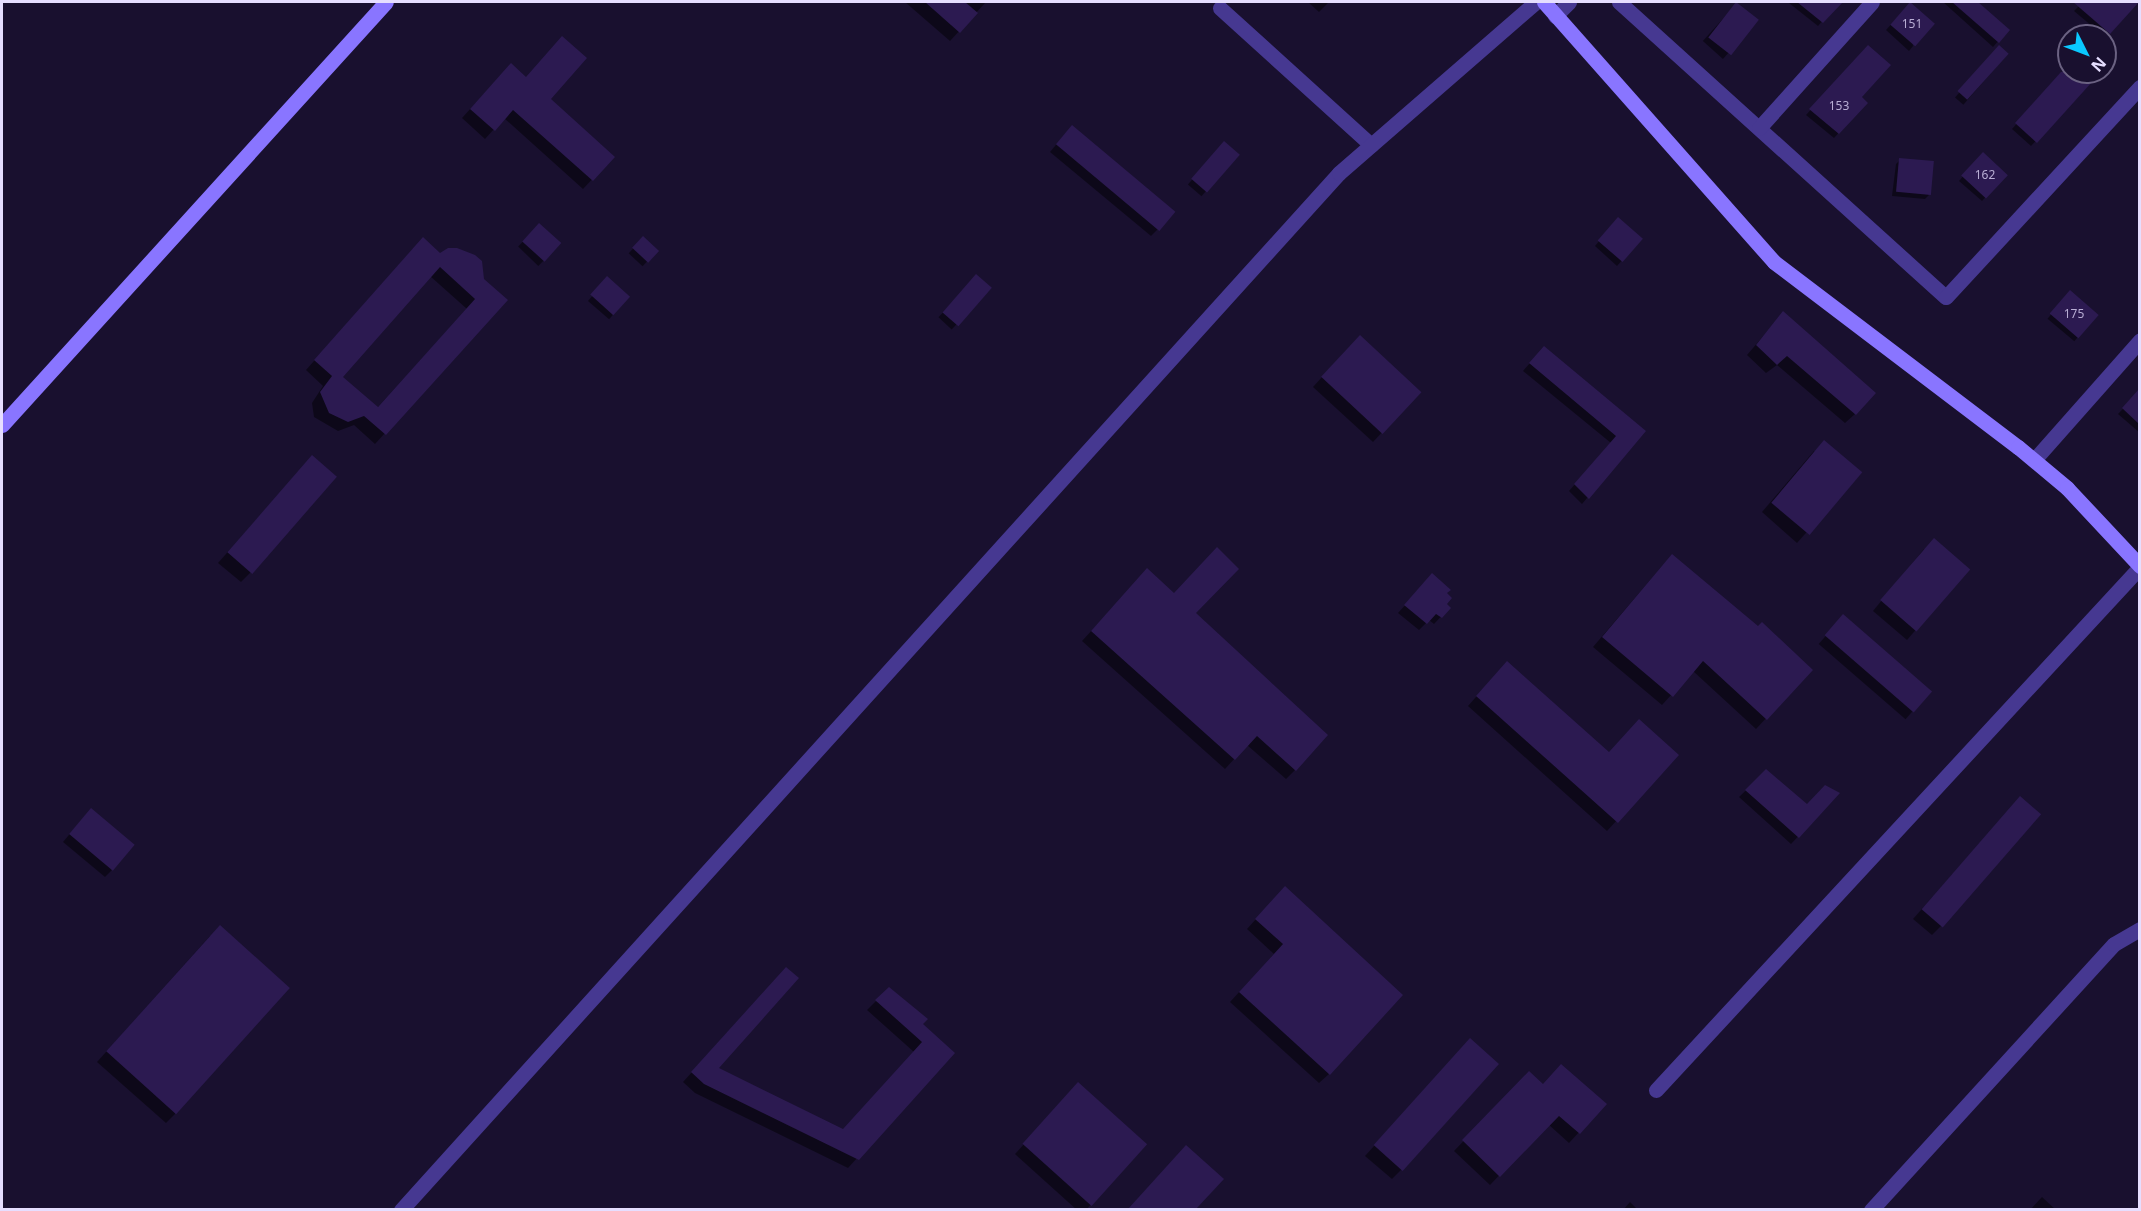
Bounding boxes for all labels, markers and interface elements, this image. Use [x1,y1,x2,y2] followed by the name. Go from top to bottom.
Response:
[1902,17,1922,31] house number: 151
[2057,24,2117,84] north arrow
[2086,53,2111,77] text: N
[1829,99,1849,113] house number: 153
[1975,168,1995,182] house number: 162
[2064,307,2084,321] house number: 175

